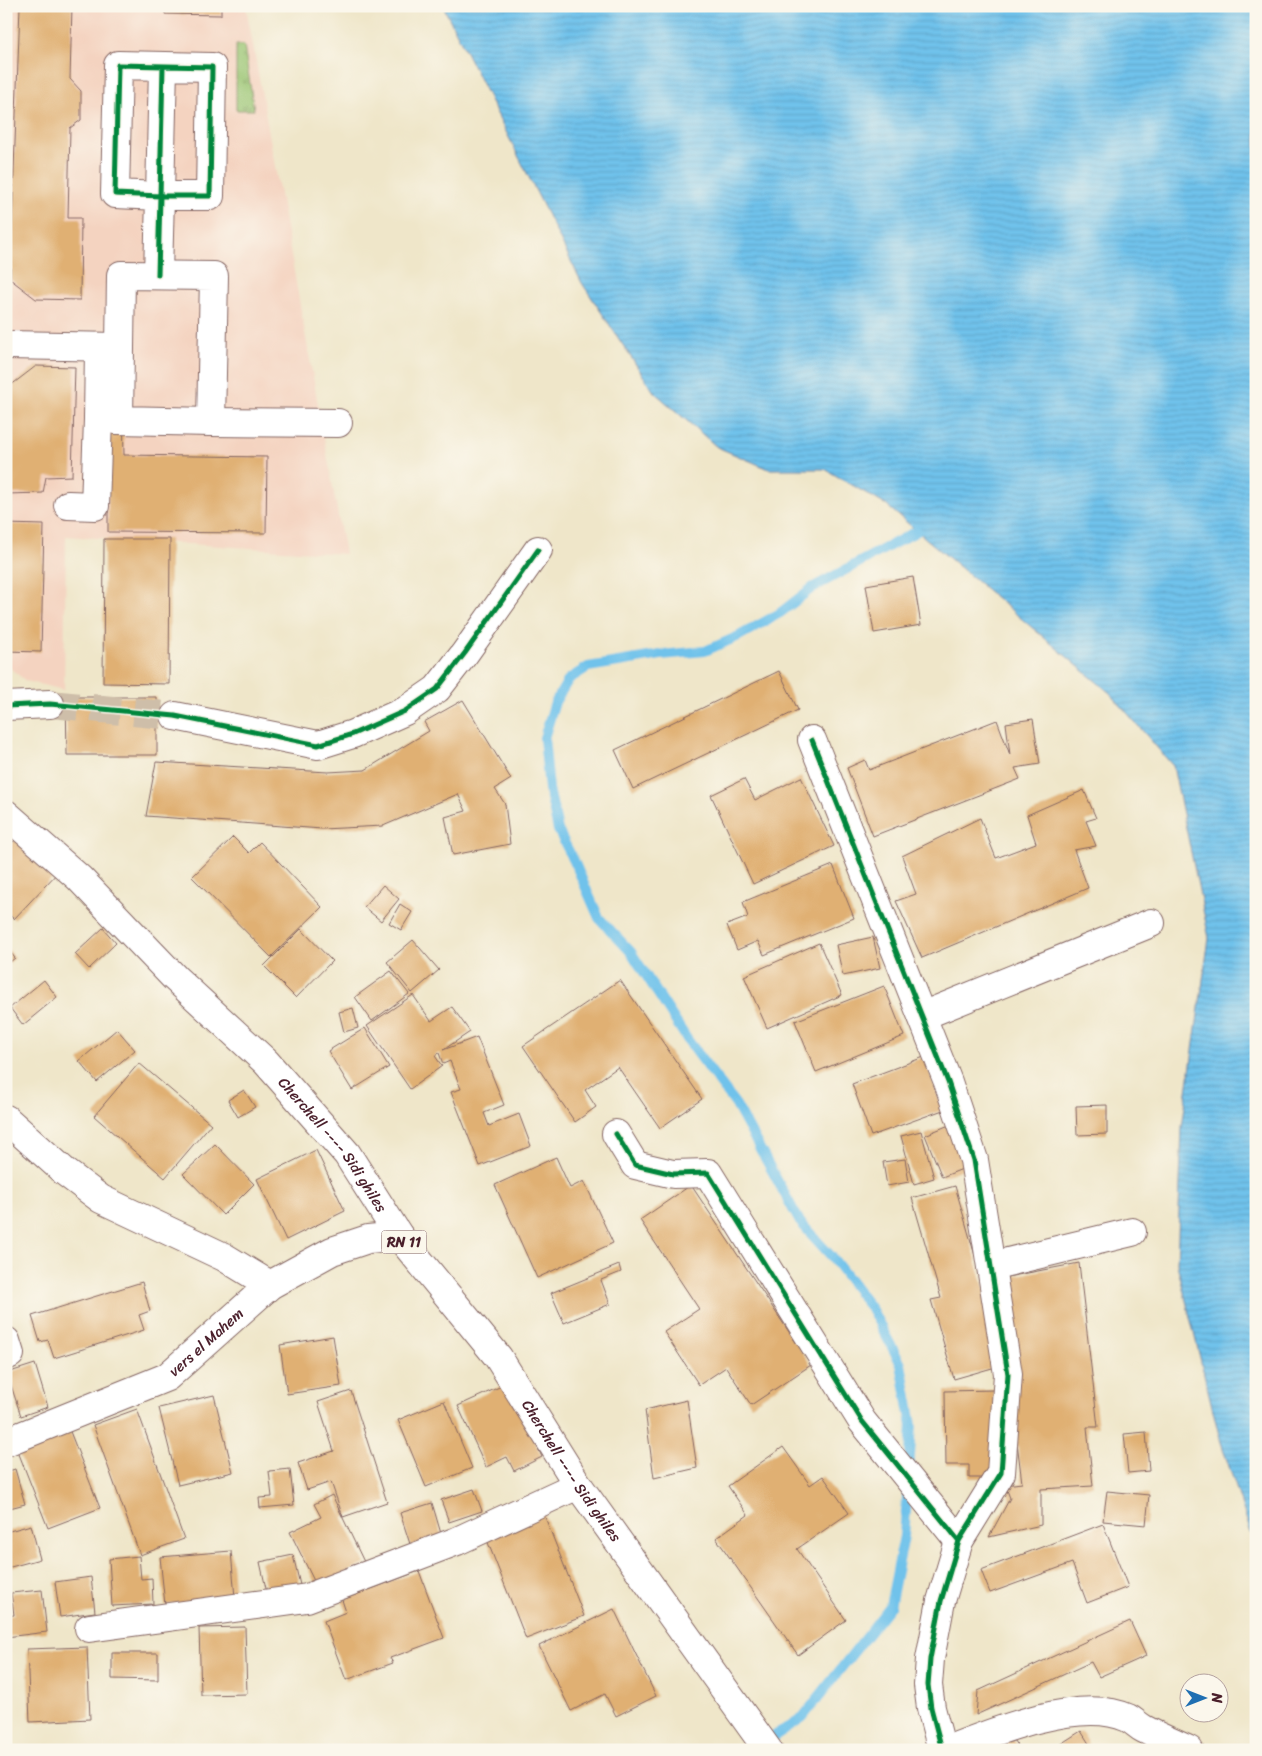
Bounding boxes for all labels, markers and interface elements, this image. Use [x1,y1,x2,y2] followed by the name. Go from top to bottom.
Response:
[272,1071,394,1218] street label: Cherchell ---- Sidi ghiles
[382,1230,426,1254] road number: RN 11
[162,1301,250,1383] street label: vers el Mahem
[515,1394,628,1548] street label: Cherchell ---- Sidi ghiles
[1180,1674,1230,1724] north arrow
[1204,1692,1229,1703] text: N

